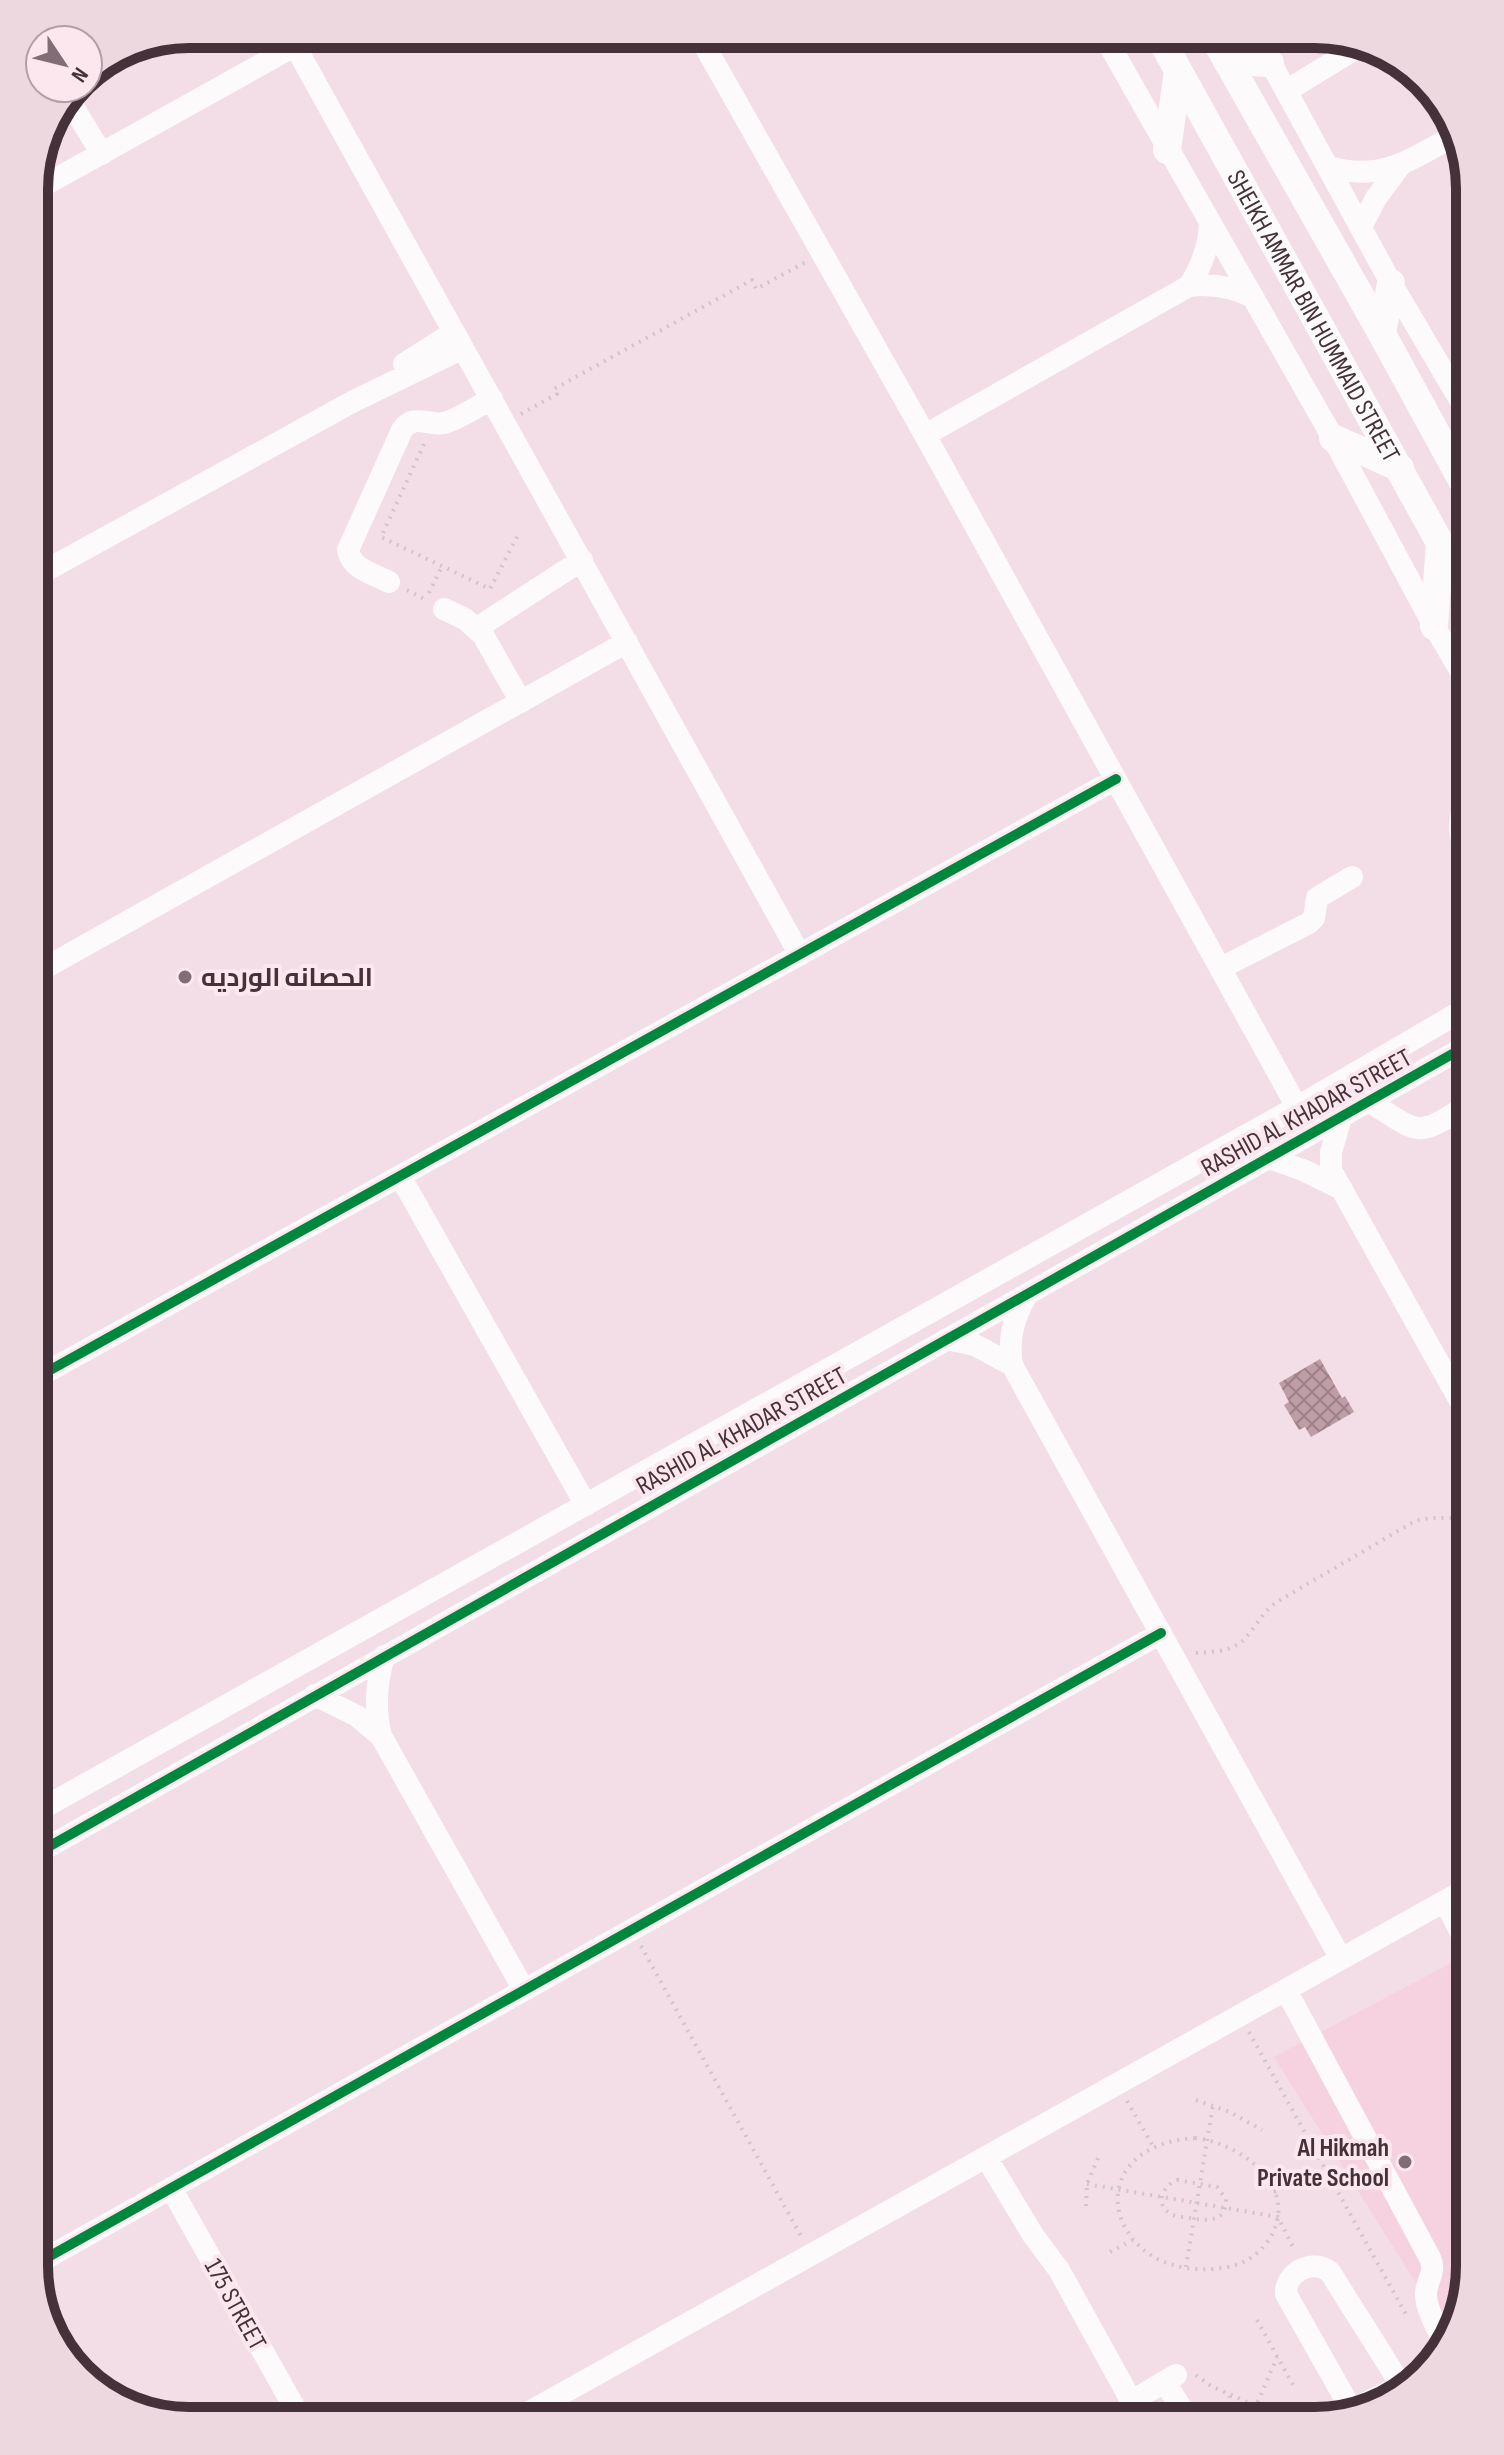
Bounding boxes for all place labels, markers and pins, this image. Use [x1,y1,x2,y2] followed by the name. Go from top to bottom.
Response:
[201,963,373,994] place label: الحصانه الورديه
[176,968,194,986] marker: الحصانه الورديه
[1257,2133,1389,2194] place label: Al Hikmah Private School
[1396,2153,1414,2171] marker: Al Hikmah Private School

